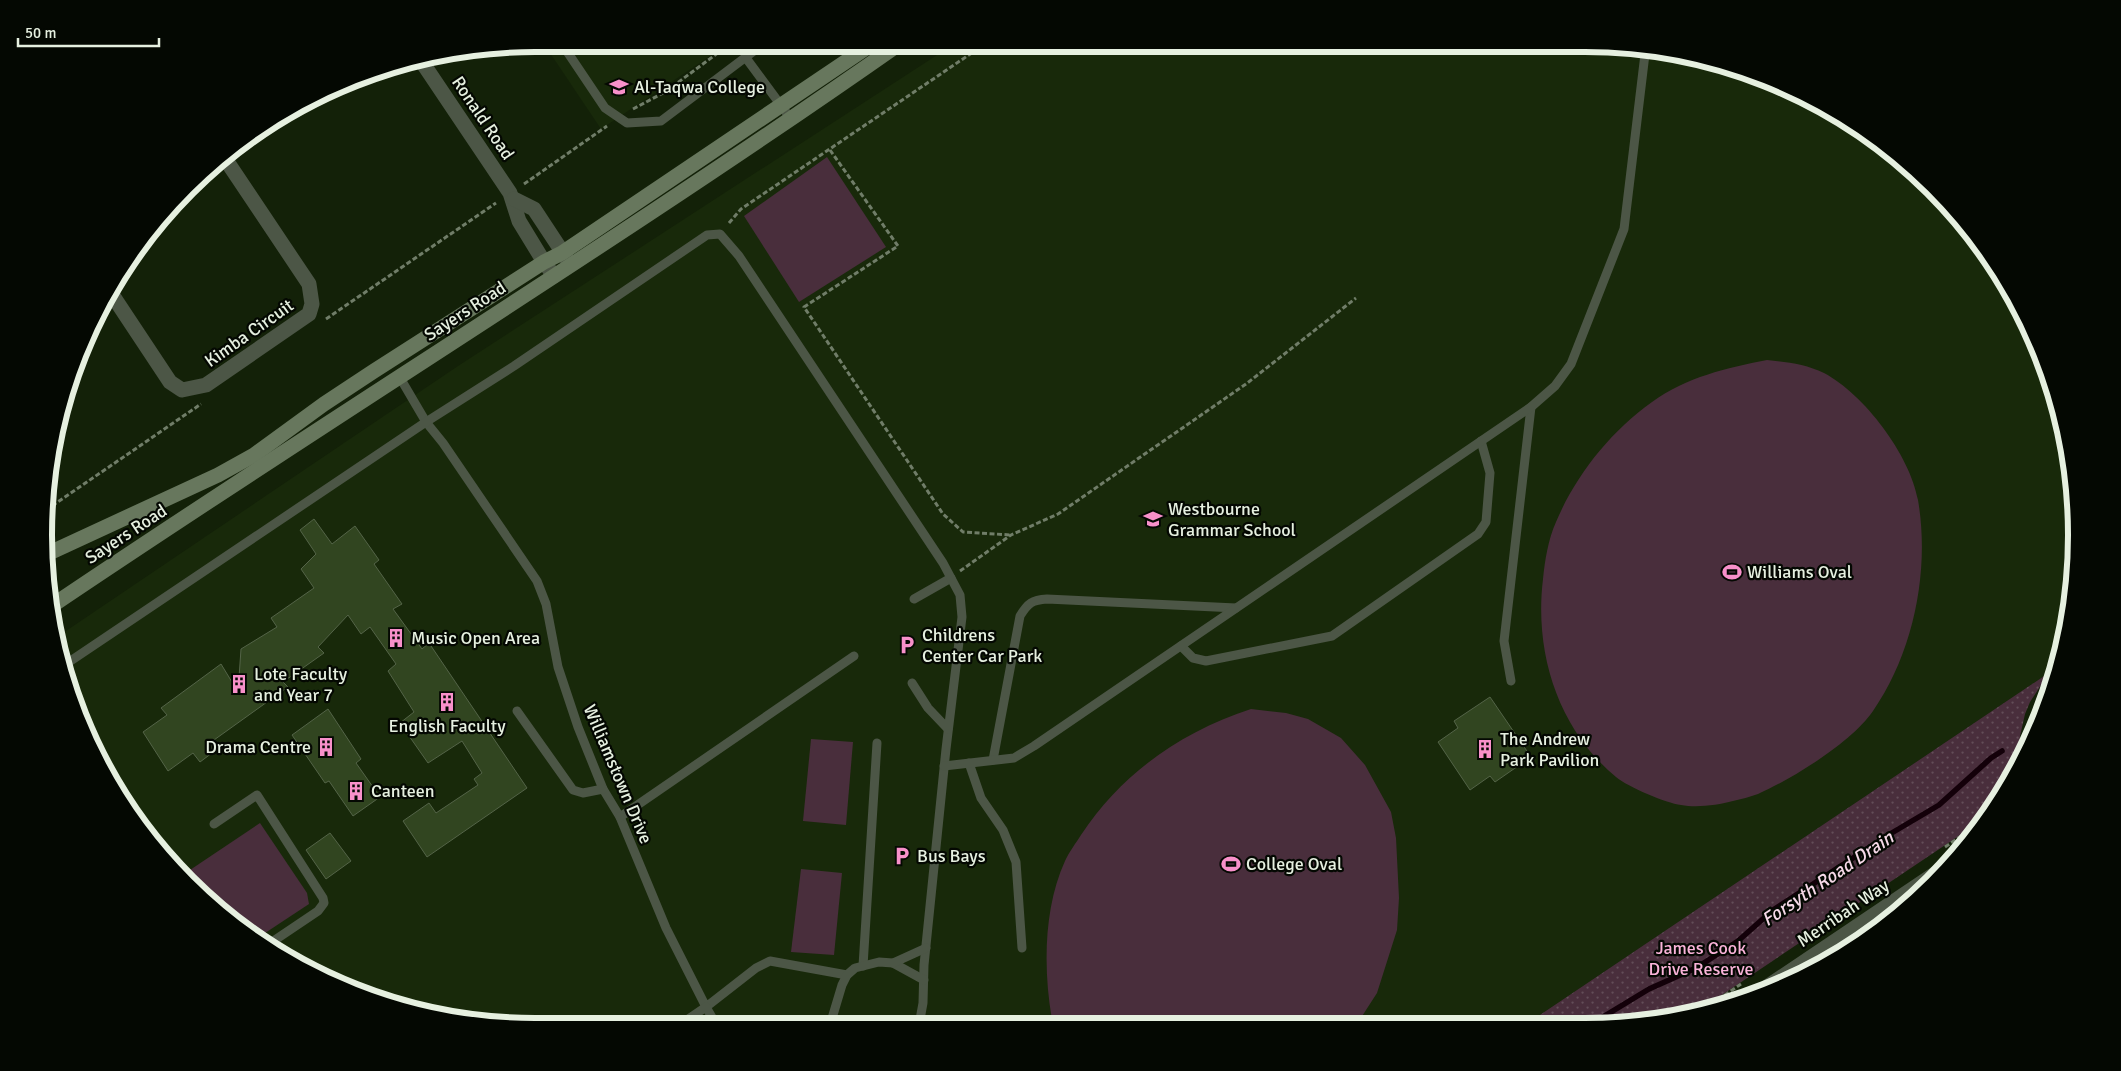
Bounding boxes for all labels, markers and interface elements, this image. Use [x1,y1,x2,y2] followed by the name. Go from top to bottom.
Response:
[18,15,159,47] scale bar
[25,24,56,42] text: 50 m
[447,72,519,164] street label: Ronald Road
[608,76,630,98] school or university icon: Al-Taqwa College
[634,76,765,98] place label: Al-Taqwa College
[420,276,510,346] street label: Sayers Road
[200,294,298,372] street label: Kimba Circuit
[1168,498,1296,541] place label: Westbourne Grammar School
[81,499,171,569] street label: Sayers Road
[1142,508,1164,530] school or university icon: Westbourne Grammar School
[1721,561,1743,583] sports icon: Williams Oval
[1747,561,1852,583] place label: Williams Oval
[922,624,1042,667] place label: Childrens Center Car Park
[385,627,407,649] building icon: Music Open Area
[411,627,540,649] place label: Music Open Area
[896,634,918,656] parking icon: Childrens Center Car Park
[254,663,348,706] place label: Lote Faculty and Year 7
[228,673,250,695] building icon: Lote Faculty and Year 7
[436,691,458,713] building icon: English Faculty
[579,701,657,847] street label: Williamstown Drive
[388,715,506,737] place label: English Faculty
[1500,728,1599,771] place label: The Andrew Park Pavilion
[205,736,311,758] place label: Drama Centre
[315,736,337,758] building icon: Drama Centre
[1474,738,1496,760] building icon: The Andrew Park Pavilion
[345,780,367,802] building icon: Canteen
[371,780,435,802] place label: Canteen
[1757,825,1899,932] water label: Forsyth Road Drain
[891,845,913,867] parking icon: Bus Bays
[917,845,986,867] place label: Bus Bays
[1220,853,1242,875] sports icon: College Oval
[1246,853,1342,875] place label: College Oval
[1793,874,1894,952] street label: Merribah Way
[1649,937,1753,980] park label: James Cook Drive Reserve

